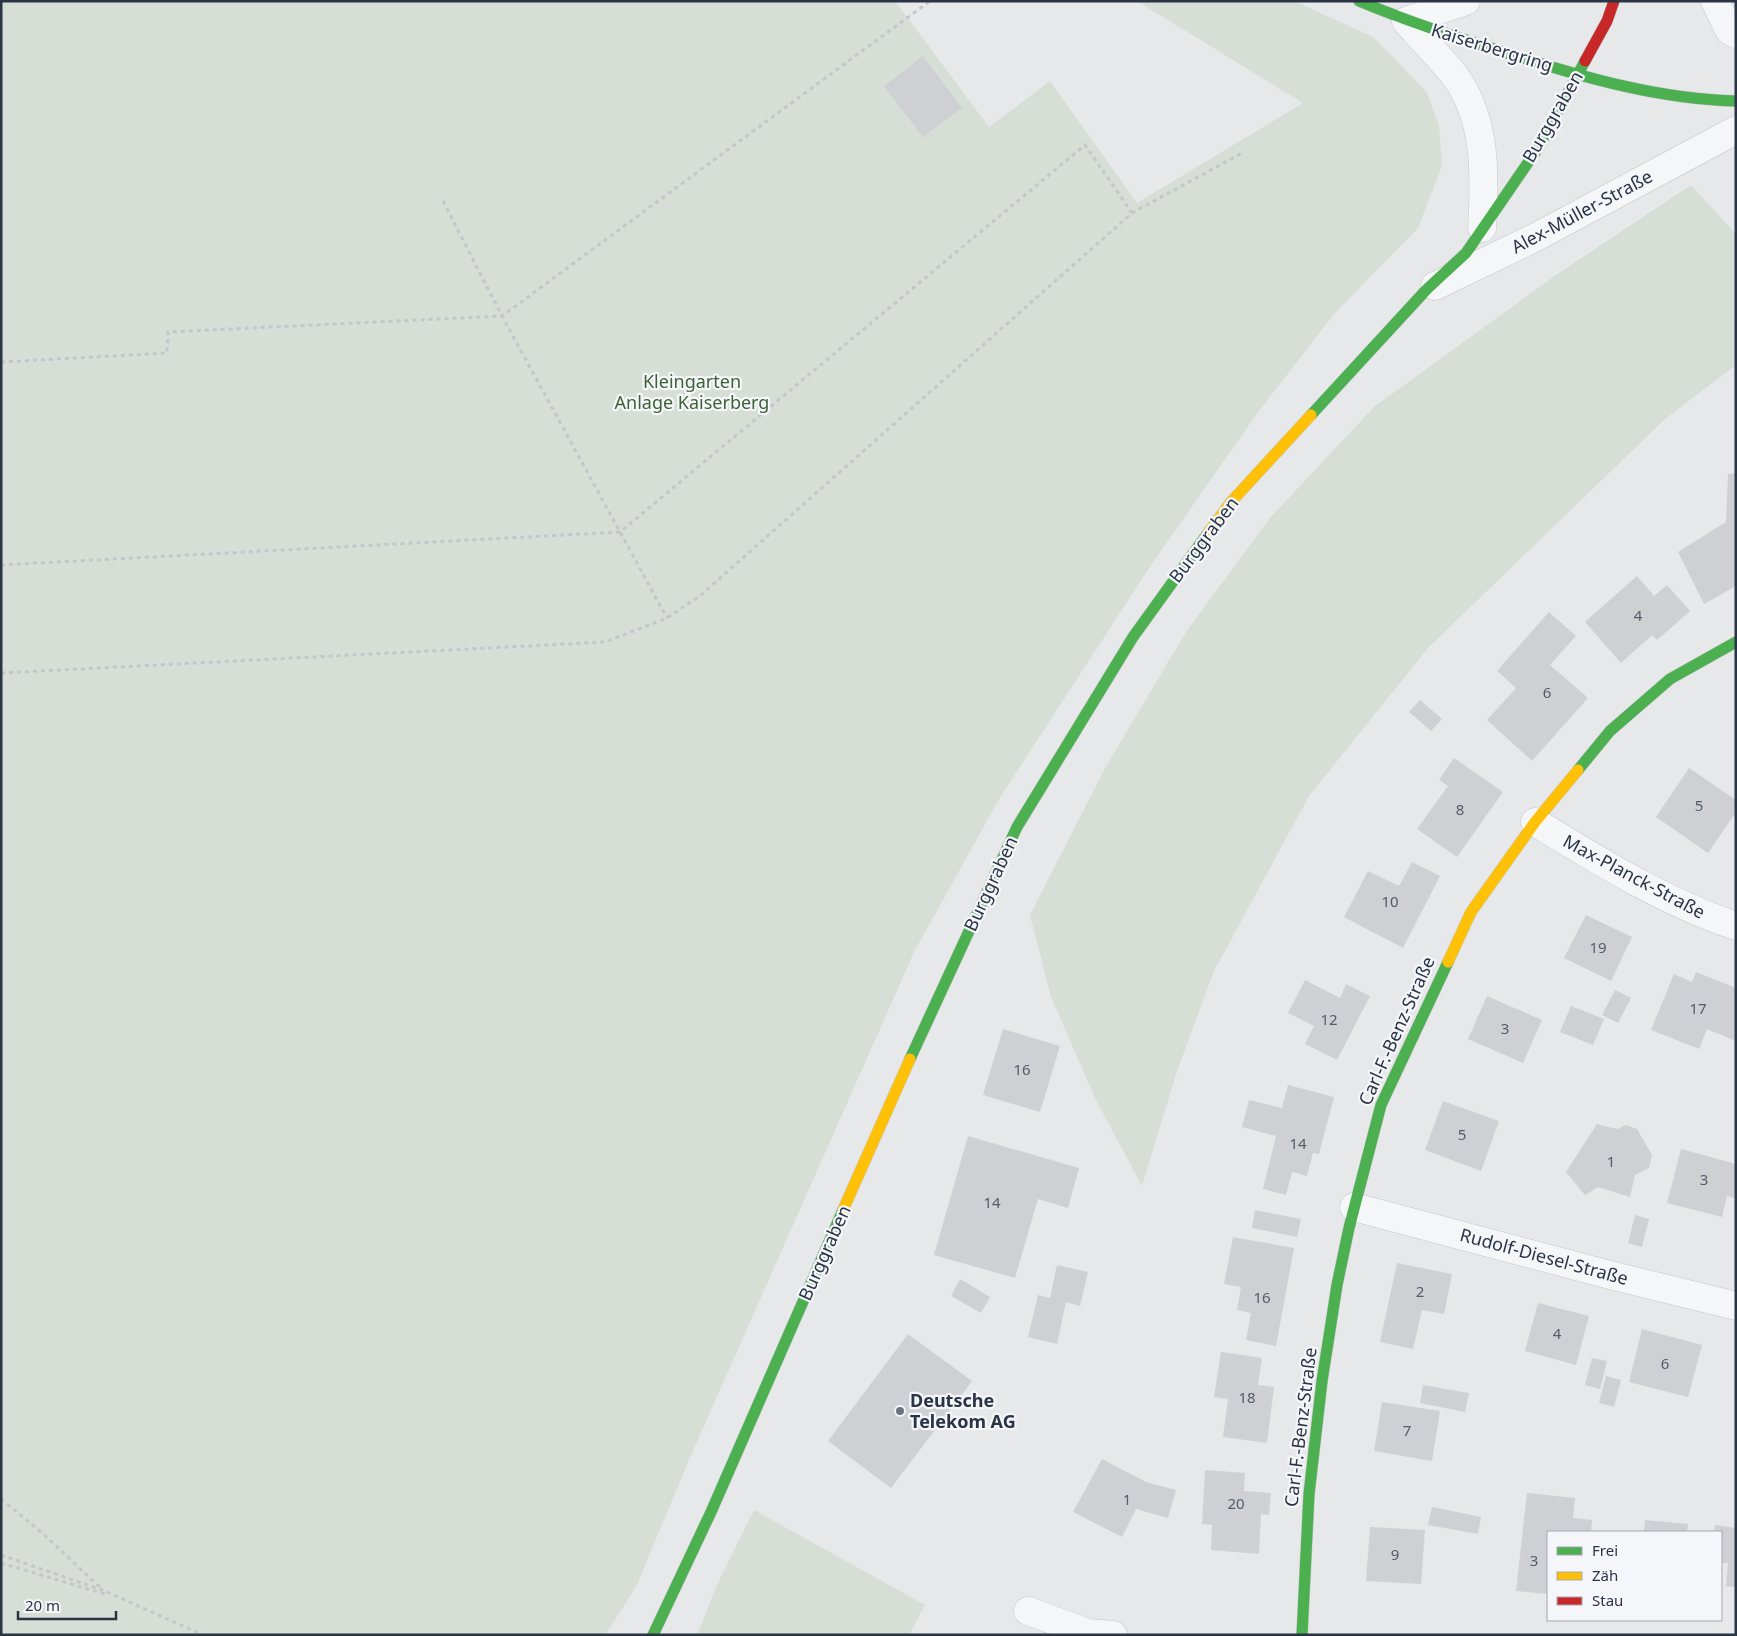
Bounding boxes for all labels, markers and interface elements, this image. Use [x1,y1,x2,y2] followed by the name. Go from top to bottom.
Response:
[1429,17,1556,77] street label: Kaiserbergring
[1516,66,1588,167] street label: Burggraben
[1507,164,1656,258] street label: Alex-Müller-Straße
[615,369,769,414] park label: Kleingarten Anlage Kaiserberg
[1163,492,1243,587] street label: Burggraben
[1634,605,1643,625] house number: 4
[1543,682,1551,702] house number: 6
[1695,795,1703,815] house number: 5
[1456,799,1464,819] house number: 8
[1559,829,1710,924] street label: Max-Planck-Straße
[958,832,1022,935] street label: Burggraben
[1381,891,1399,911] house number: 10
[1589,937,1607,957] house number: 19
[1352,952,1440,1109] street label: Carl-F.-Benz-Straße
[1689,998,1707,1018] house number: 17
[1320,1009,1338,1029] house number: 12
[1501,1018,1509,1038] house number: 3
[1013,1059,1031,1079] house number: 16
[1458,1124,1466,1144] house number: 5
[1289,1133,1307,1153] house number: 14
[1607,1151,1615,1171] house number: 1
[1700,1169,1708,1189] house number: 3
[983,1192,1001,1212] house number: 14
[792,1201,856,1304] street label: Burggraben
[1458,1222,1631,1290] street label: Rudolf-Diesel-Straße
[1416,1281,1424,1301] house number: 2
[1253,1287,1271,1307] house number: 16
[1553,1323,1562,1343] house number: 4
[1278,1346,1322,1508] street label: Carl-F.-Benz-Straße
[1661,1353,1669,1373] house number: 6
[1238,1387,1256,1407] house number: 18
[910,1388,1016,1433] place label: Deutsche Telekom AG
[894,1405,906,1417] marker: Deutsche Telekom AG
[1403,1420,1411,1440] house number: 7
[1123,1489,1131,1509] house number: 1
[1227,1493,1245,1513] house number: 20
[1547,1531,1722,1621] legend
[1592,1540,1618,1560] text: Frei
[1391,1544,1399,1564] house number: 9
[1530,1550,1538,1570] house number: 3
[1592,1565,1618,1585] text: Zäh
[18,1588,115,1620] scale bar
[1592,1590,1623,1610] text: Stau
[25,1595,60,1615] text: 20 m

